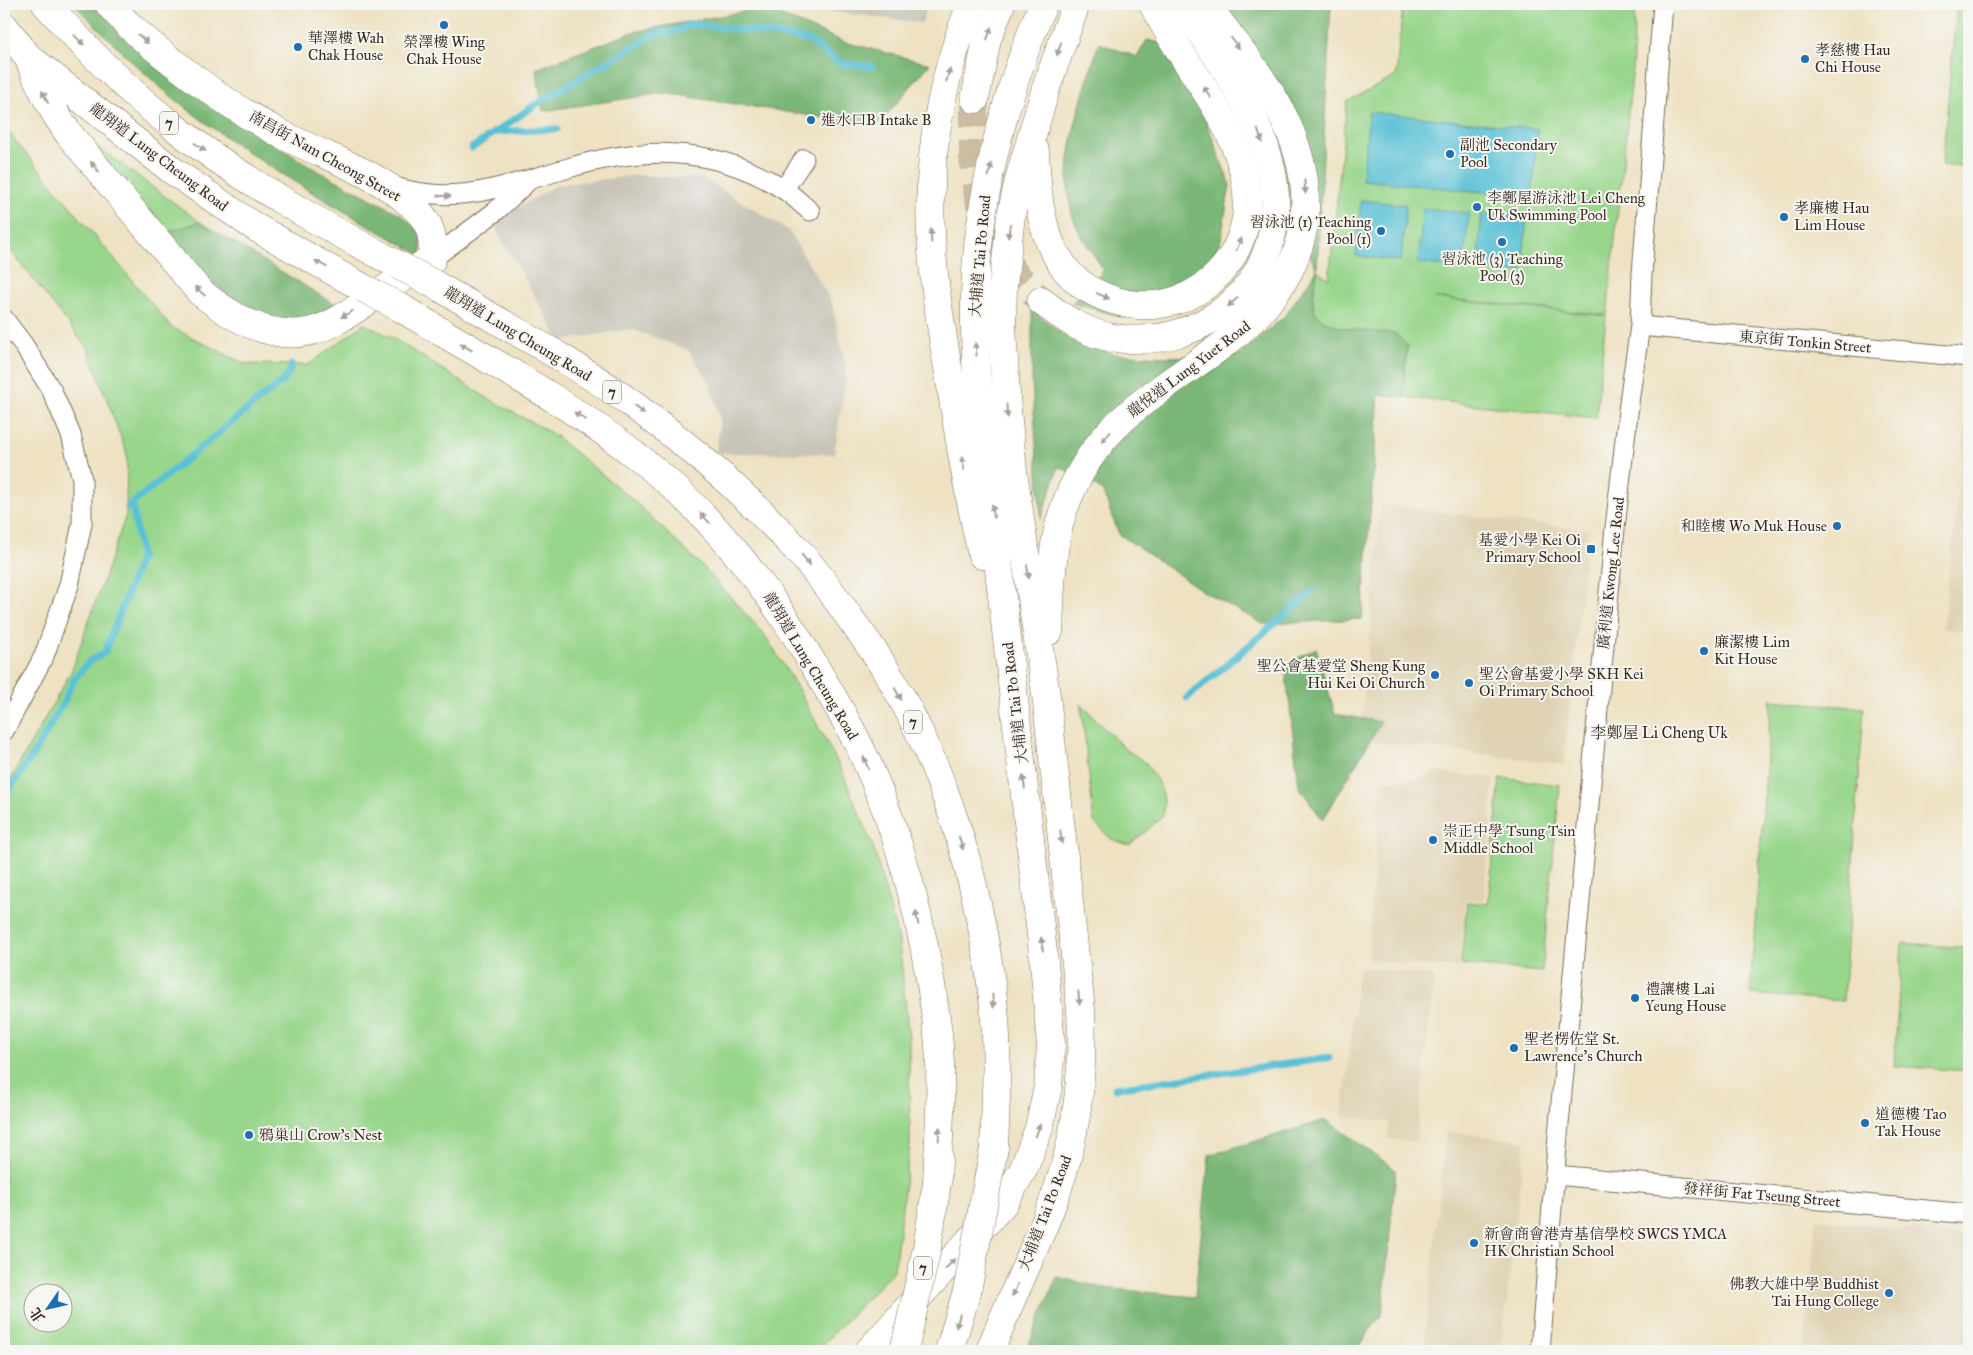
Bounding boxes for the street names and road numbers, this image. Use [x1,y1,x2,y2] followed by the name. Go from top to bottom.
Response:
[86,99,232,215] street label: 龍翔道 Lung Cheung Road
[246,107,405,206] street label: 南昌街 Nam Cheong Street
[160,112,178,134] road number: 7
[966,194,994,318] street label: 大埔道 Tai Po Road
[441,283,595,385] street label: 龍翔道 Lung Cheung Road
[1124,317,1254,421] street label: 龍悅道 Lung Yuet Road
[1738,327,1873,357] street label: 東京街 Tonkin Street
[603,381,621,404] road number: 7
[1594,496,1628,650] street label: 廣利道 Kwong Lee Road
[760,589,862,743] street label: 龍翔道 Lung Cheung Road
[999,641,1031,765] street label: 大埔道 Tai Po Road
[904,710,922,734] road number: 7
[1015,1152,1076,1273] street label: 大埔道 Tai Po Road
[1683,1179,1842,1211] street label: 發祥街 Fat Tseung Street
[914,1256,932,1280] road number: 7

